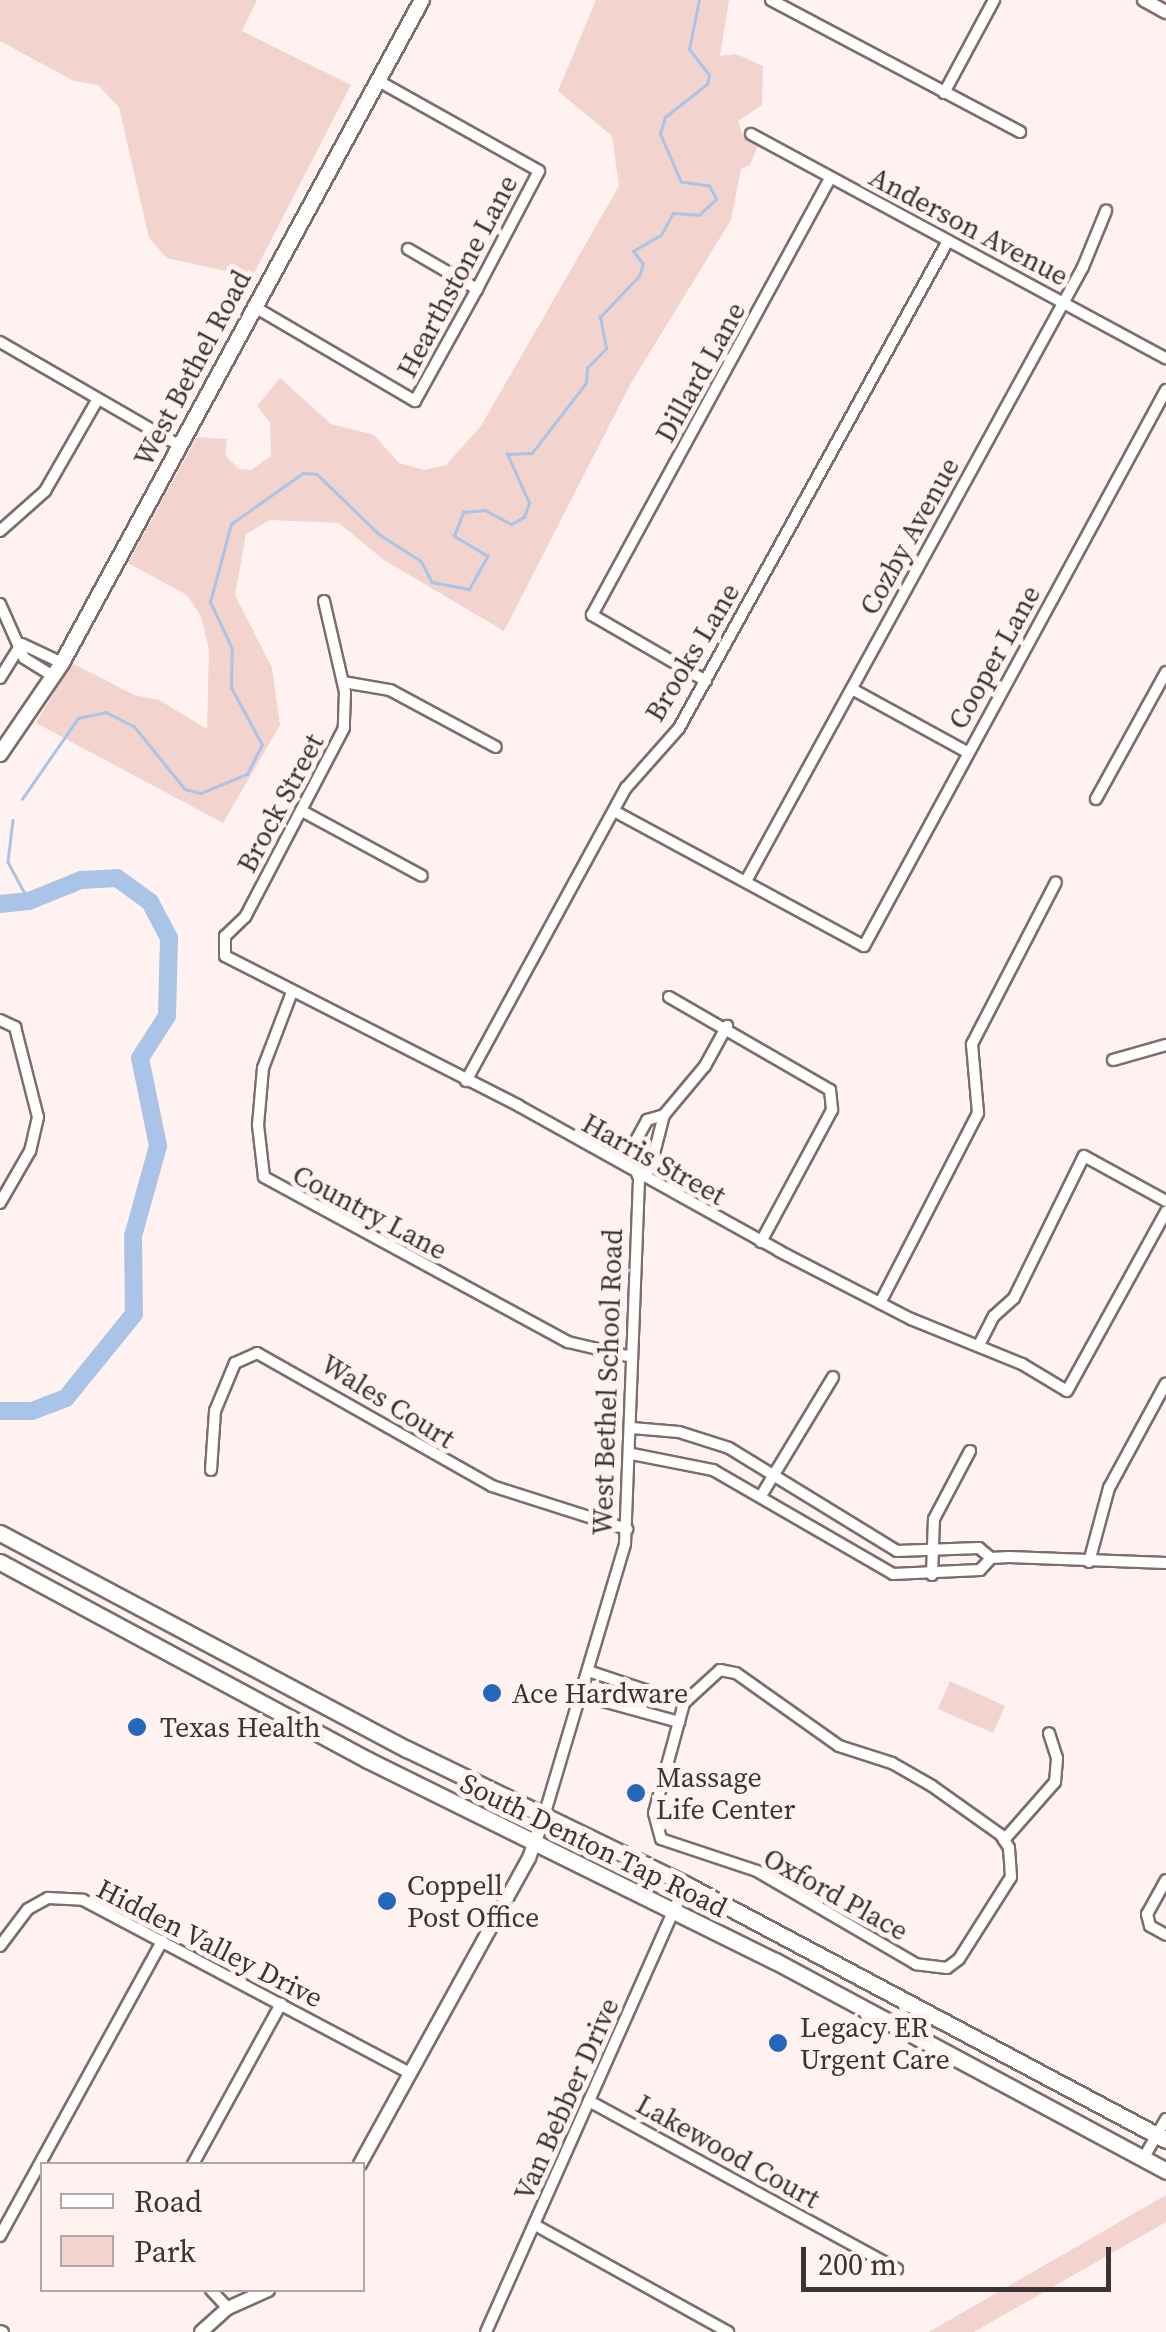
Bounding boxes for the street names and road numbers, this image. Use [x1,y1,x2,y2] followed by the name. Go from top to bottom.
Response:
[864,159,1074,293] street label: Anderson Avenue
[390,169,524,383] street label: Hearthstone Lane
[126,264,258,472] street label: West Bethel Road
[648,296,752,448] street label: Dillard Lane
[852,452,966,620] street label: Cozby Avenue
[638,577,746,727] street label: Brooks Lane
[941,579,1047,735] street label: Cooper Lane
[229,728,331,878] street label: Brock Street
[576,1106,732,1212] street label: Harris Street
[287,1157,453,1267] street label: Country Lane
[585,1228,629,1536] street label: West Bethel School Road
[315,1347,461,1455] street label: Wales Court
[455,1766,733,1924] street label: South Denton Tap Road
[758,1840,914,1948] street label: Oxford Place
[91,1871,329,2015] street label: Hidden Valley Drive
[506,1993,626,2205] street label: Van Bebber Drive
[631,2087,825,2215] street label: Lakewood Court

